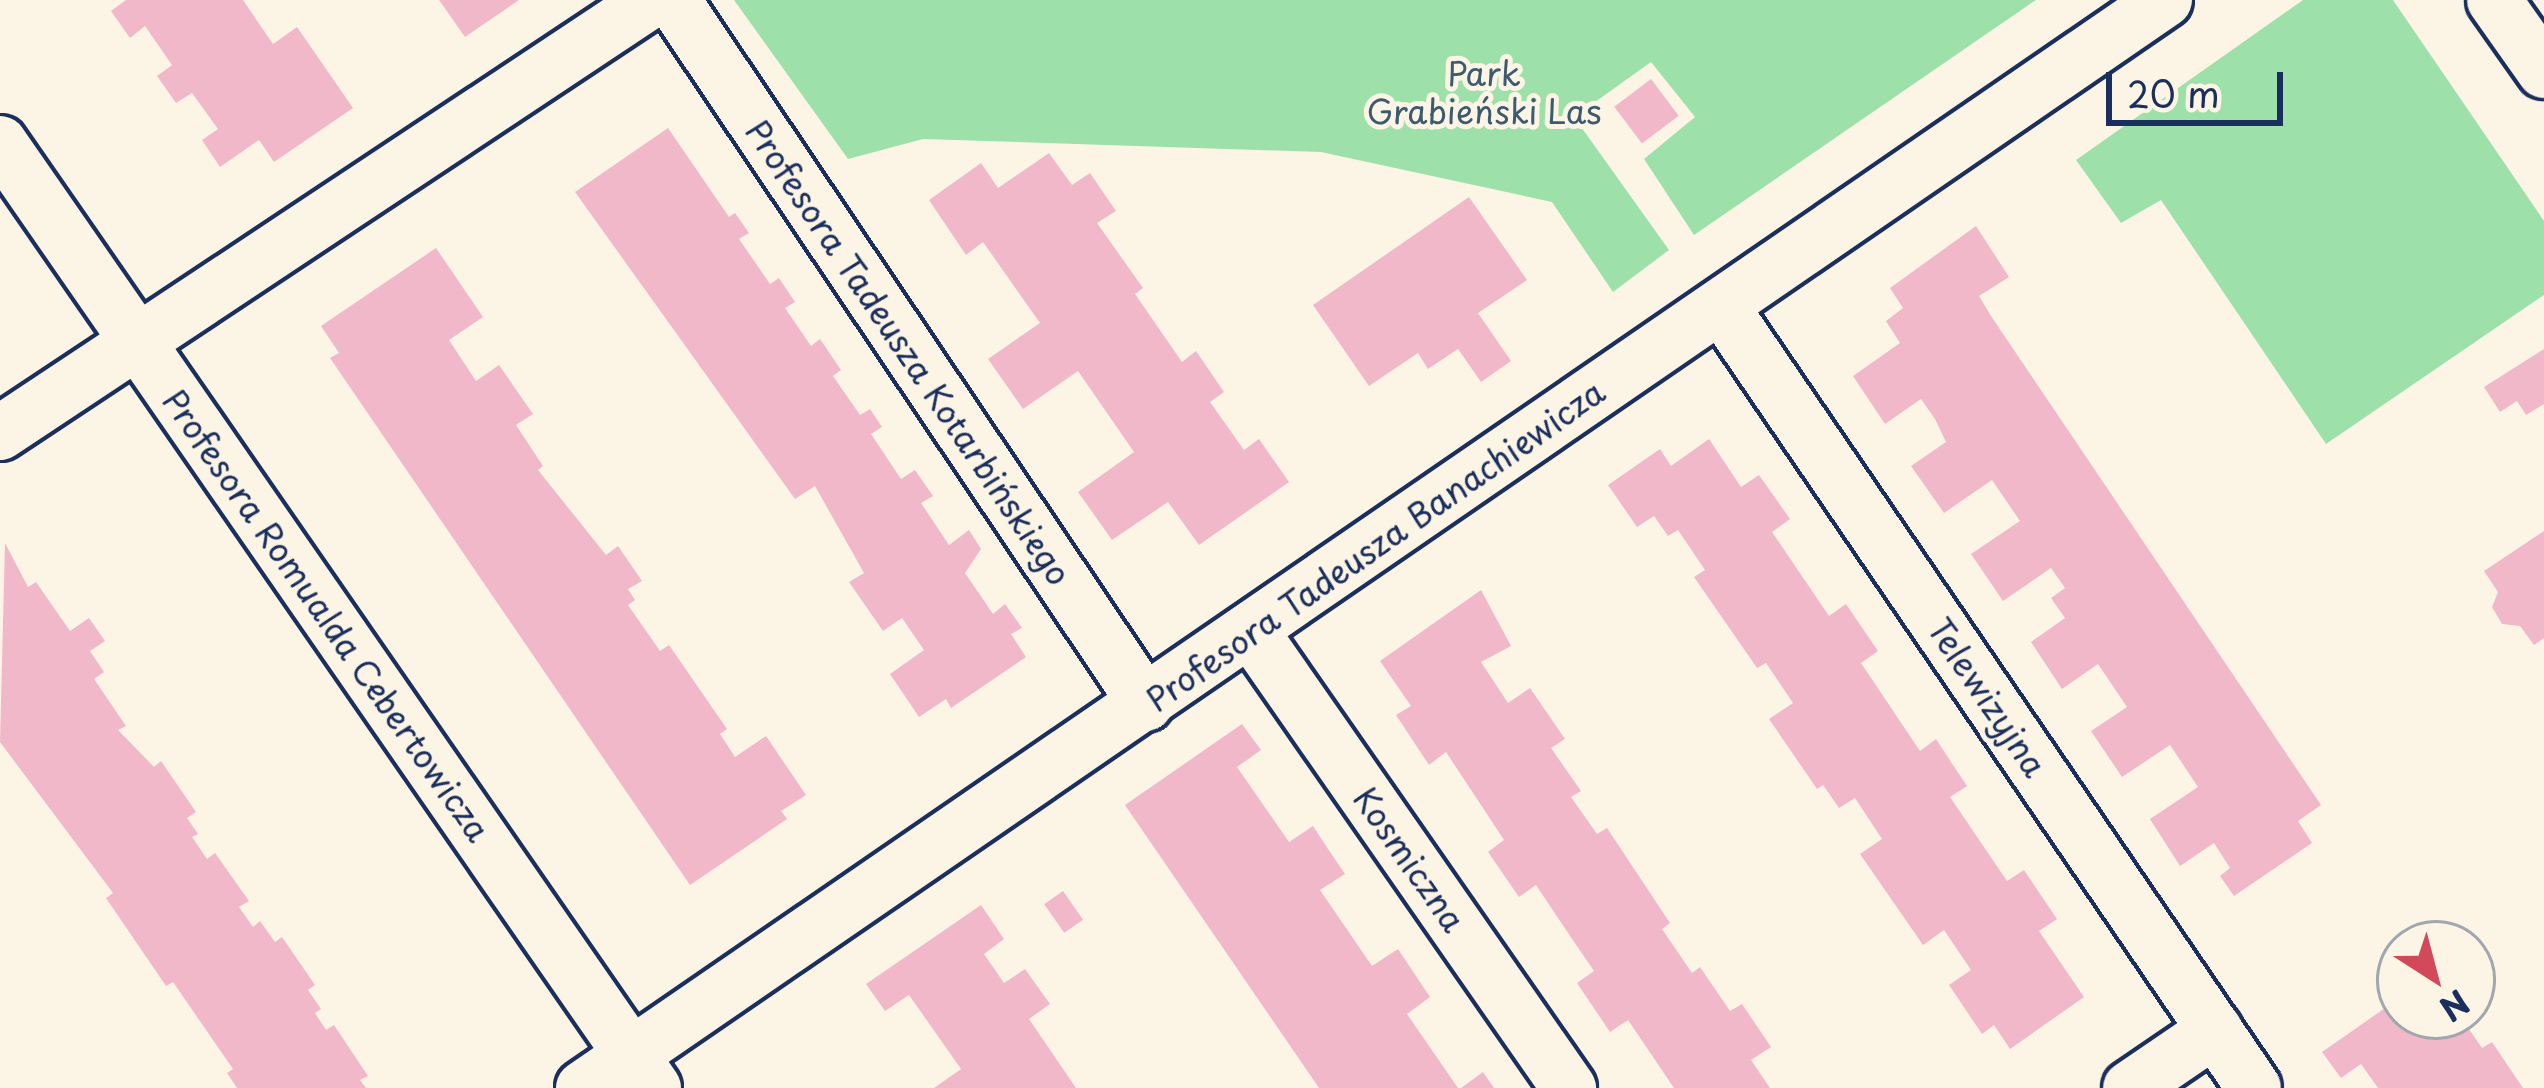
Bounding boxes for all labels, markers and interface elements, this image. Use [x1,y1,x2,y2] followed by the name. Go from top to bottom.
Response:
[2112,48,2289,122] scale bar
[1365,53,1603,131] park label: Park Grabieński Las
[2127,66,2220,120] text: 20 m
[739,113,1079,591] street label: Profesora Tadeusza Kotarbińskiego
[1139,371,1611,719] street label: Profesora Tadeusza Banachiewicza
[155,381,499,849] street label: Profesora Romualda Cebertowicza
[1921,610,2055,784] street label: Telewizyjna
[1346,779,1474,939] street label: Kosmiczna
[2376,920,2496,1040] north arrow
[2430,979,2481,1035] text: N

